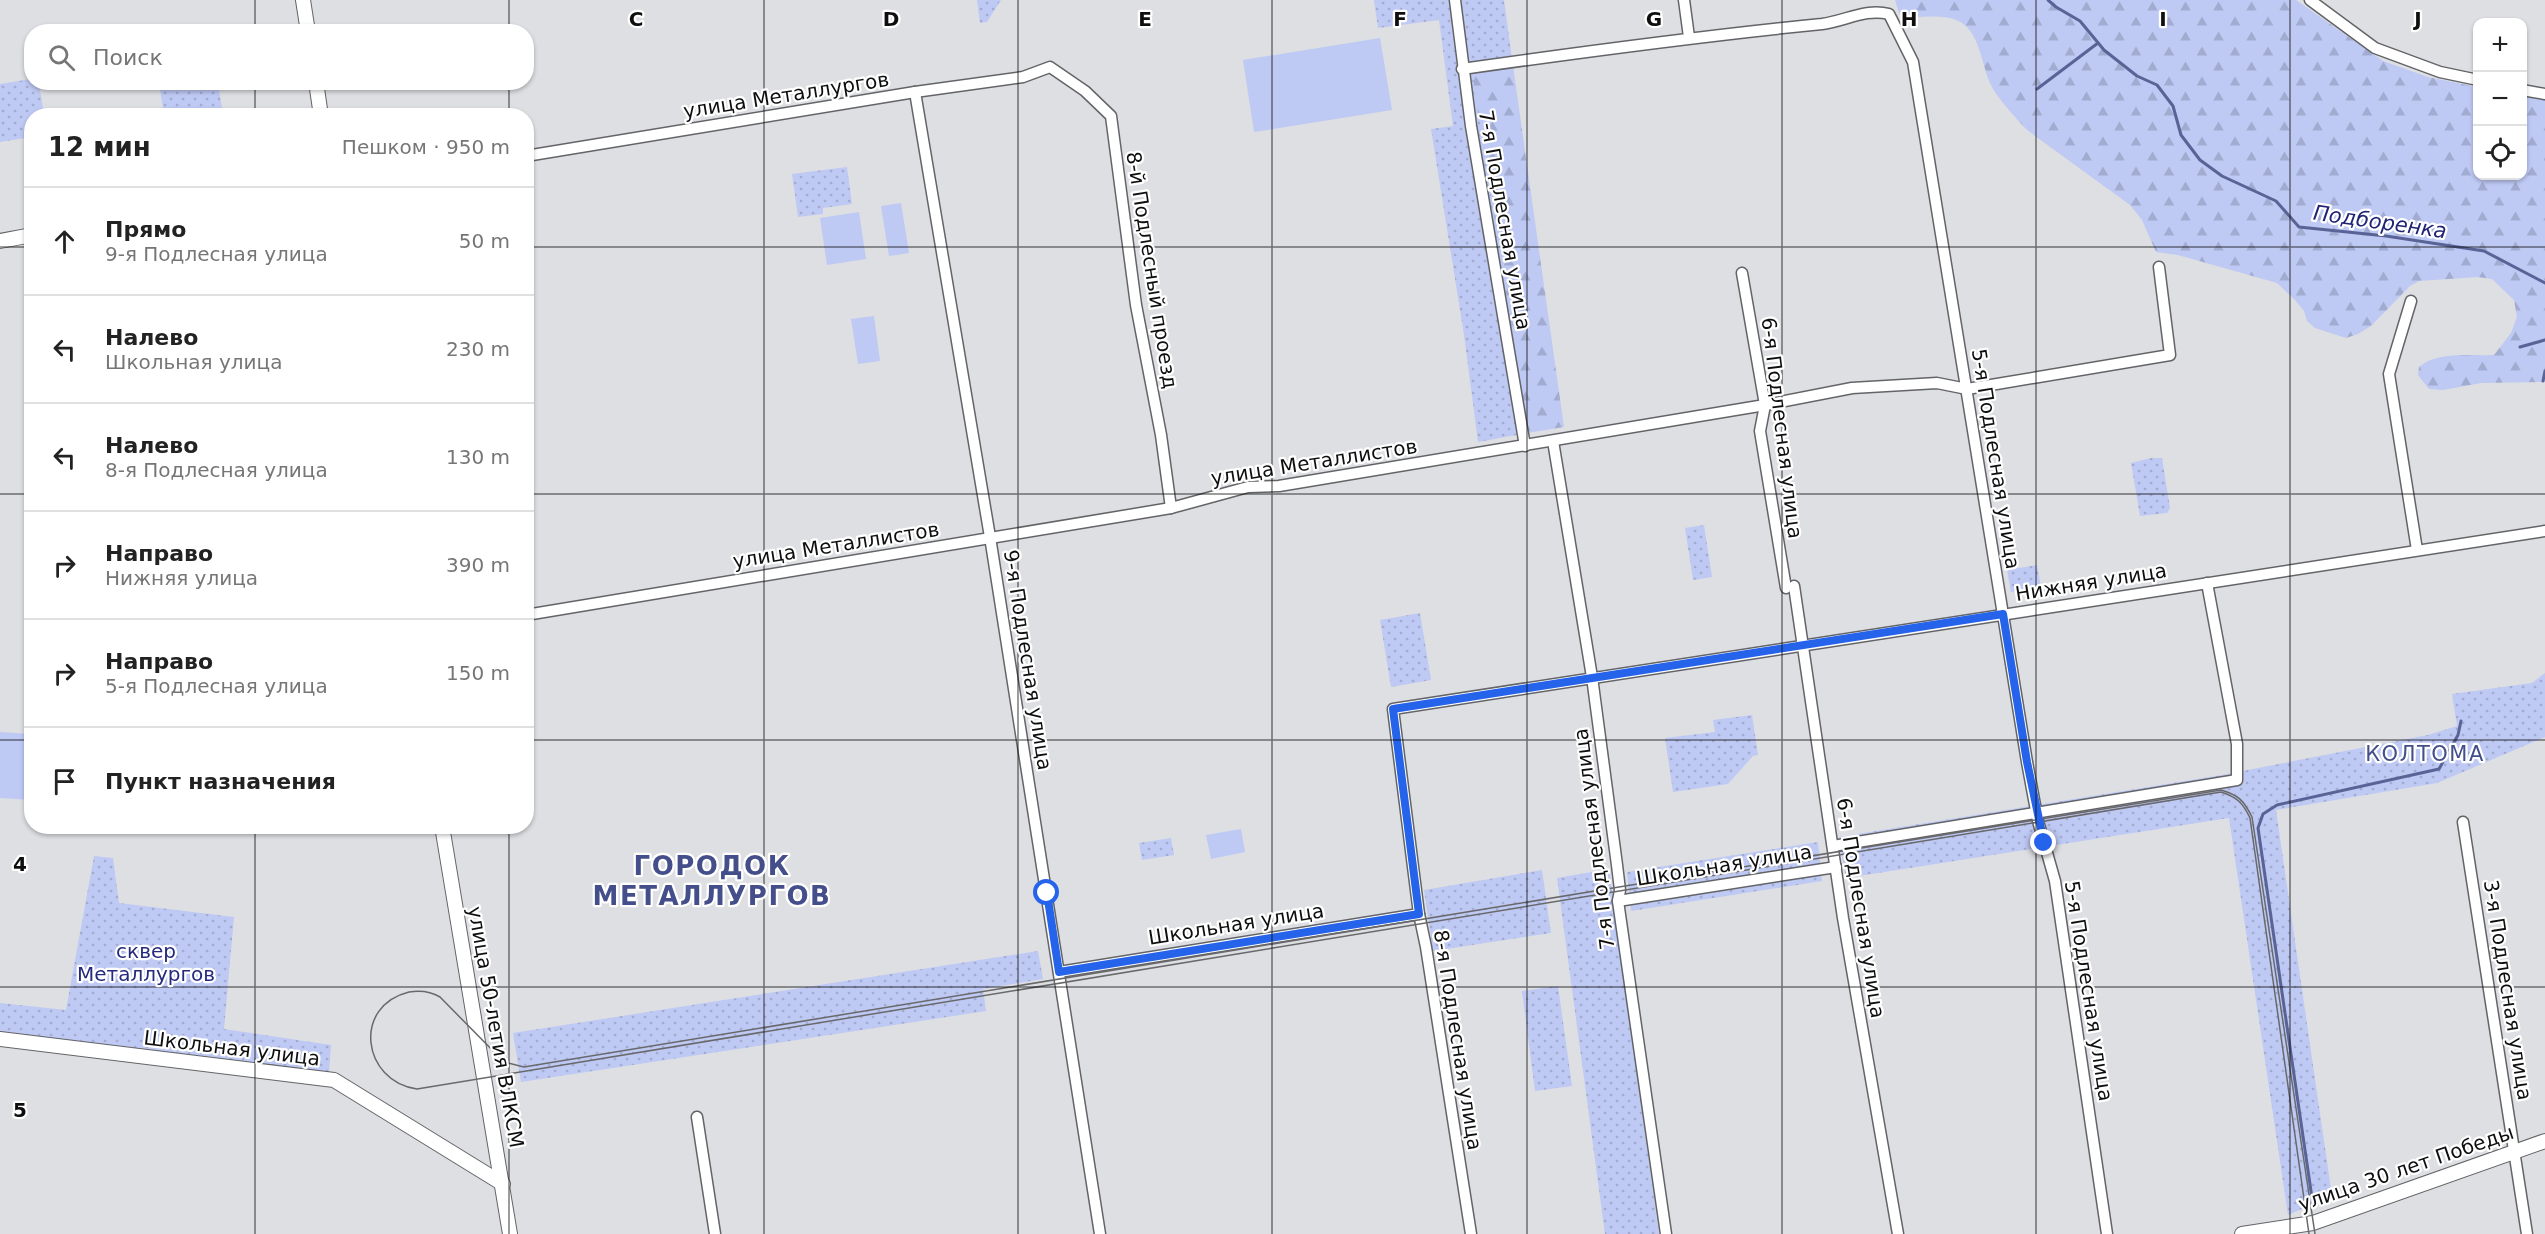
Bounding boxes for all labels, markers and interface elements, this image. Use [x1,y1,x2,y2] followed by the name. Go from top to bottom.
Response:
[629,7,643,31] text: C
[883,7,899,31] text: D
[1138,7,1152,31] text: E
[1393,7,1407,31] text: F
[1646,7,1662,31] text: G
[1901,7,1917,31] text: H
[2159,7,2167,31] text: I
[2412,7,2422,31] text: J
[2473,18,2527,180] map controls
[2473,18,2527,72] button: +
[24,24,534,90] search box
[45,41,78,74] icon: search
[93,45,163,70] text: Поиск
[681,67,891,123] street label: улица Металлургов
[2473,72,2527,126] button: −
[1474,108,1536,332] street label: 7-я Подлесная улица
[2473,126,2527,180] button: locate
[48,132,151,162] text: 12 мин
[342,135,510,159] text: Пешком · 950 m
[1121,150,1183,390] street label: 8-й Подлесный проезд
[2312,201,2448,243] water label: Подборенка
[105,217,186,242] text: Прямо
[48,225,81,258] icon: ahead
[459,229,510,253] text: 50 m
[105,242,328,266] text: 9-я Подлесная улица
[1757,316,1807,540] street label: 6-я Подлесная улица
[105,325,198,350] text: Налево
[48,333,81,366] icon: left
[446,337,510,361] text: 230 m
[1967,347,2025,571] street label: 5-я Подлесная улица
[105,350,282,374] text: Школьная улица
[105,433,198,458] text: Налево
[1209,434,1419,490] street label: улица Металлистов
[48,441,81,474] icon: left
[446,445,510,469] text: 130 m
[105,458,328,482] text: 8-я Подлесная улица
[731,517,941,573] street label: улица Металлистов
[105,541,213,566] text: Направо
[999,548,1057,772] street label: 9-я Подлесная улица
[48,549,81,582] icon: right
[446,553,510,577] text: 390 m
[2014,558,2168,606] street label: Нижняя улица
[105,566,258,590] text: Нижняя улица
[105,649,213,674] text: Направо
[48,657,81,690] icon: right
[446,661,510,685] text: 150 m
[105,674,328,698] text: 5-я Подлесная улица
[1569,727,1619,951] street label: 7-я Подлесная улица
[2365,742,2485,766] district label: КОЛТОМА
[48,765,81,798] icon: arrive
[105,769,336,794] text: Пункт назначения
[1832,796,1890,1020] street label: 6-я Подлесная улица
[2030,829,2056,855] route end
[1634,839,1814,891] street label: Школьная улица
[593,851,831,911] district label: ГОРОДОК МЕТАЛЛУРГОВ
[13,852,27,876] text: 4
[2479,878,2537,1102] street label: 3-я Подлесная улица
[1033,879,1059,905] route start
[2060,879,2118,1103] street label: 5-я Подлесная улица
[1146,898,1326,950] street label: Школьная улица
[463,904,529,1150] street label: улица 50-летия ВЛКСМ
[1429,928,1487,1152] street label: 8-я Подлесная улица
[77,939,215,986] park label: сквер Металлургов
[142,1025,322,1071] street label: Школьная улица
[13,1098,27,1122] text: 5
[2295,1120,2517,1216] street label: улица 30 лет Победы

